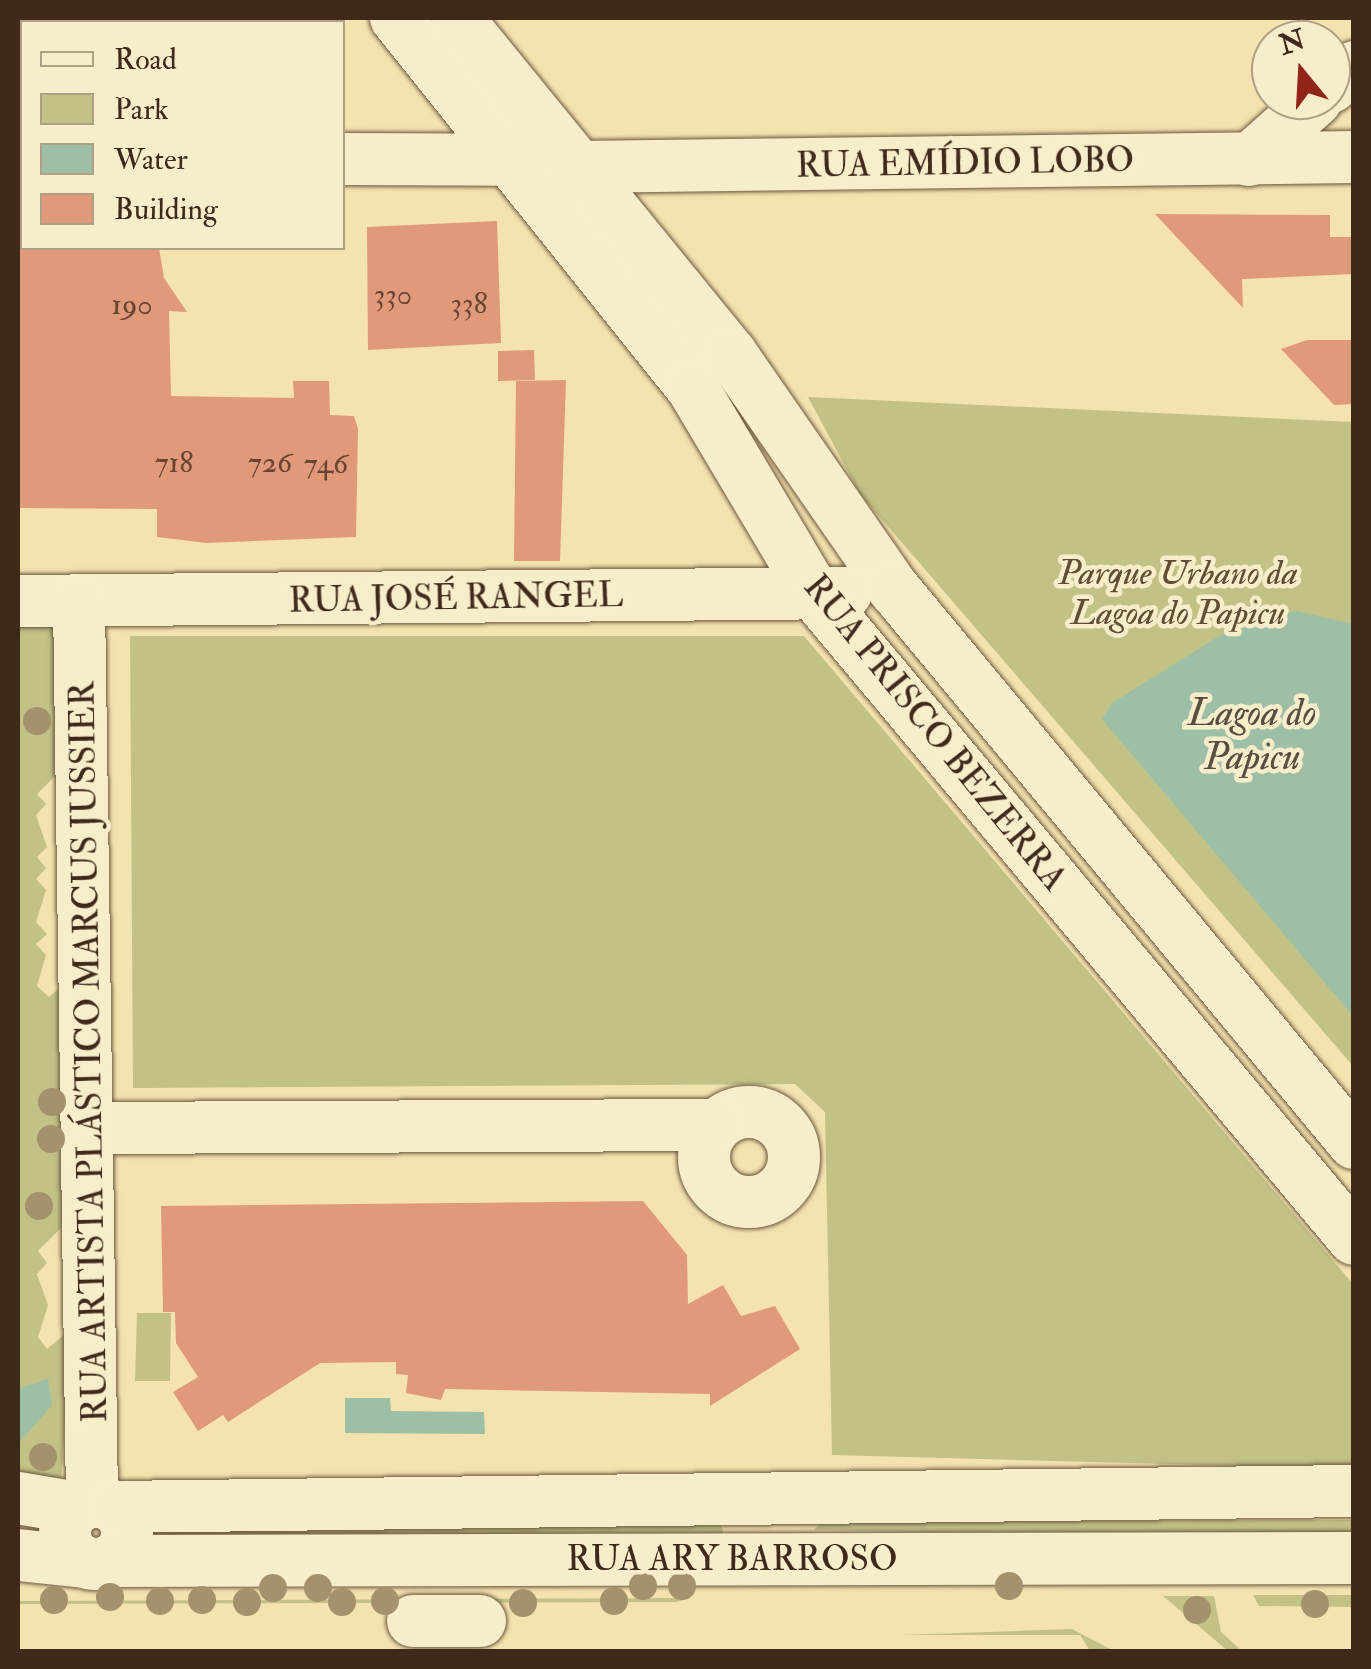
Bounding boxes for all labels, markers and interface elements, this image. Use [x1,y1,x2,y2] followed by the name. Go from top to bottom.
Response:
[20,20,345,250] legend
[1251,20,1351,120] north arrow
[1275,22,1310,63] text: N
[114,41,177,78] text: Road
[114,91,169,128] text: Park
[796,139,1134,187] street label: RUA EMÍDIO LOBO
[114,141,188,178] text: Water
[114,191,218,228] text: Building
[374,277,412,313] house number: 330
[450,286,488,322] house number: 338
[111,287,153,323] house number: 190
[155,445,193,481] house number: 718
[248,445,292,481] house number: 726
[304,446,348,482] house number: 746
[1058,552,1298,634] park label: Parque Urbano da Lagoa do Papicu
[795,567,1075,899] street label: RUA PRISCO BEZERRA
[288,574,624,622] street label: RUA JOSÉ RANGEL
[62,681,116,1423] street label: RUA ARTISTA PLÁSTICO MARCUS JUSSIER
[1188,691,1316,781] water label: Lagoa do Papicu
[567,1538,897,1580] street label: RUA ARY BARROSO

